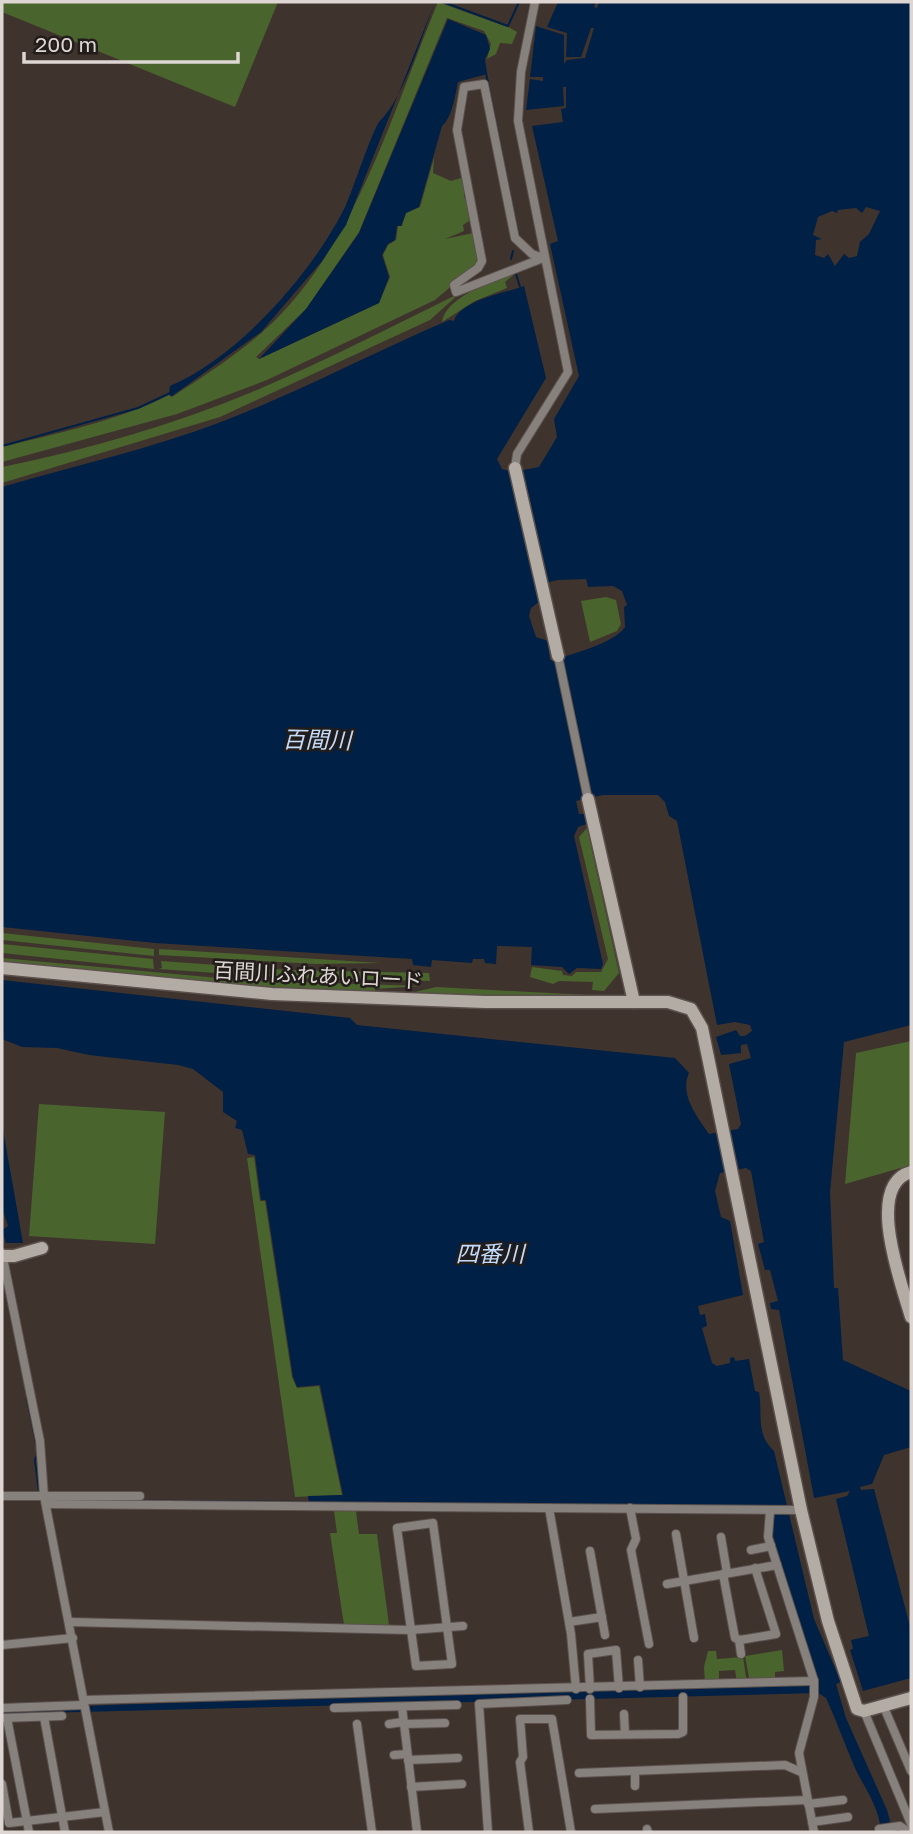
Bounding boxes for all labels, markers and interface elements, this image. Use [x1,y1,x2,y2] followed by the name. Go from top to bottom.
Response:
[24,21,238,65] scale bar
[35,31,97,57] text: 200 m
[282,724,355,754] water label: 百間川
[212,957,424,993] street label: 百間川ふれあいロード
[456,1239,528,1267] water label: 四番川

